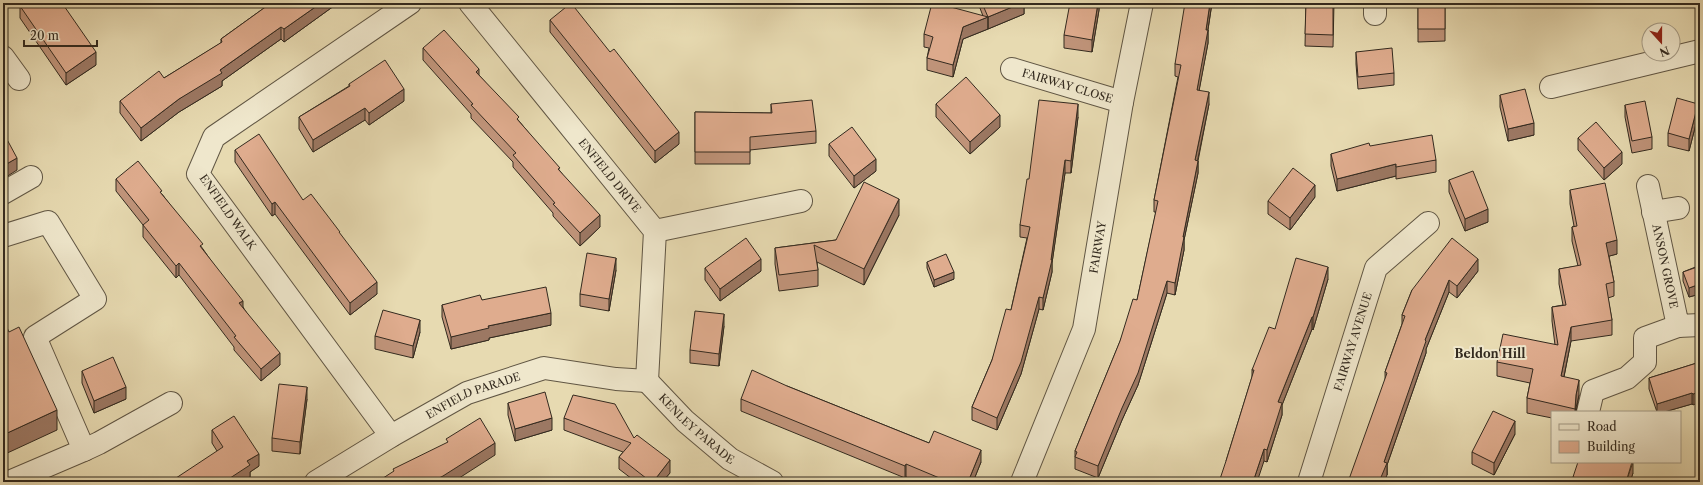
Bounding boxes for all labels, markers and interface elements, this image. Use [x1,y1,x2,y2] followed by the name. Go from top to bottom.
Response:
[24,22,97,48] scale bar
[1641,22,1681,62] north arrow
[30,28,59,43] text: 20 m
[1657,43,1672,60] text: N
[1020,65,1115,106] street label: FAIRWAY CLOSE
[576,136,644,216] street label: ENFIELD DRIVE
[197,171,260,253] street label: ENFIELD WALK
[1086,220,1109,274] street label: FAIRWAY
[1649,222,1681,310] street label: ANSON GROVE
[1331,290,1375,393] street label: FAIRWAY AVENUE
[1455,346,1525,361] district label: Beldon Hill
[423,369,523,422] street label: ENFIELD PARADE
[656,391,737,467] street label: KENLEY PARADE
[1551,411,1681,463] legend
[1587,419,1617,434] text: Road
[1587,439,1635,454] text: Building

